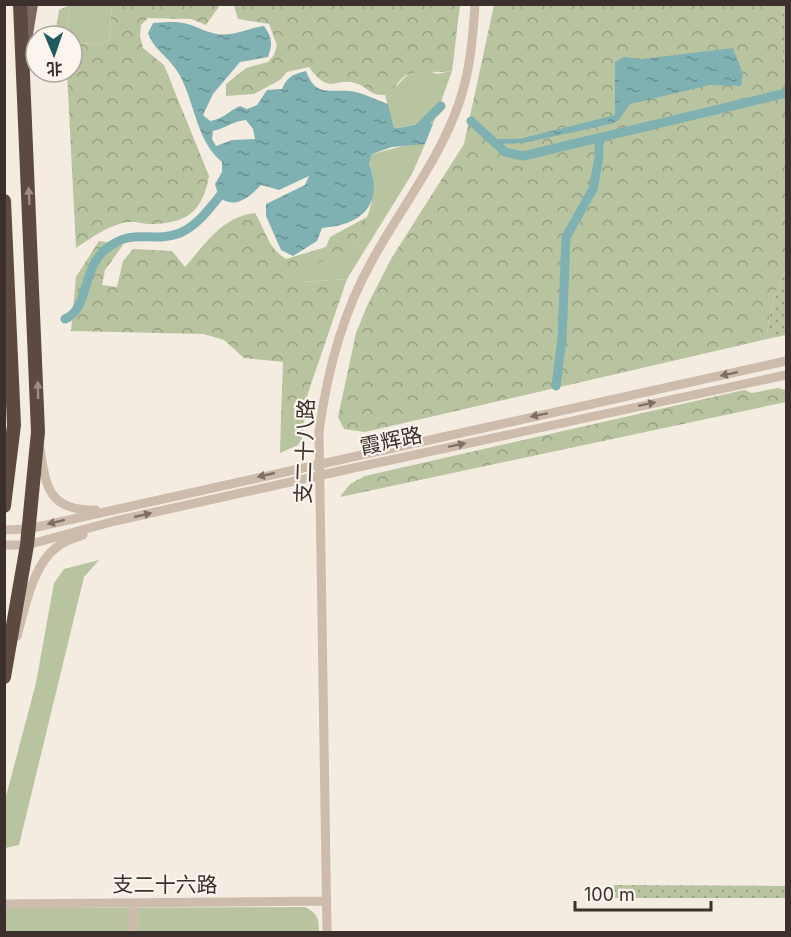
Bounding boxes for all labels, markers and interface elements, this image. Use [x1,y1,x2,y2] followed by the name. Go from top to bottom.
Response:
[24,24,84,84] north arrow
[46,59,63,79] text: 北
[25,186,34,205] one-way arrow
[720,369,739,379] one-way arrow
[33,381,43,400] one-way arrow
[290,398,319,504] street label: 支二十八路
[638,399,657,408] one-way arrow
[529,411,548,420] one-way arrow
[357,422,424,459] street label: 霞辉路
[447,440,466,449] one-way arrow
[257,470,276,480] one-way arrow
[134,510,153,519] one-way arrow
[46,518,65,528] one-way arrow
[113,872,218,897] street label: 支二十六路
[575,874,712,912] scale bar
[584,884,635,905] text: 100 m

